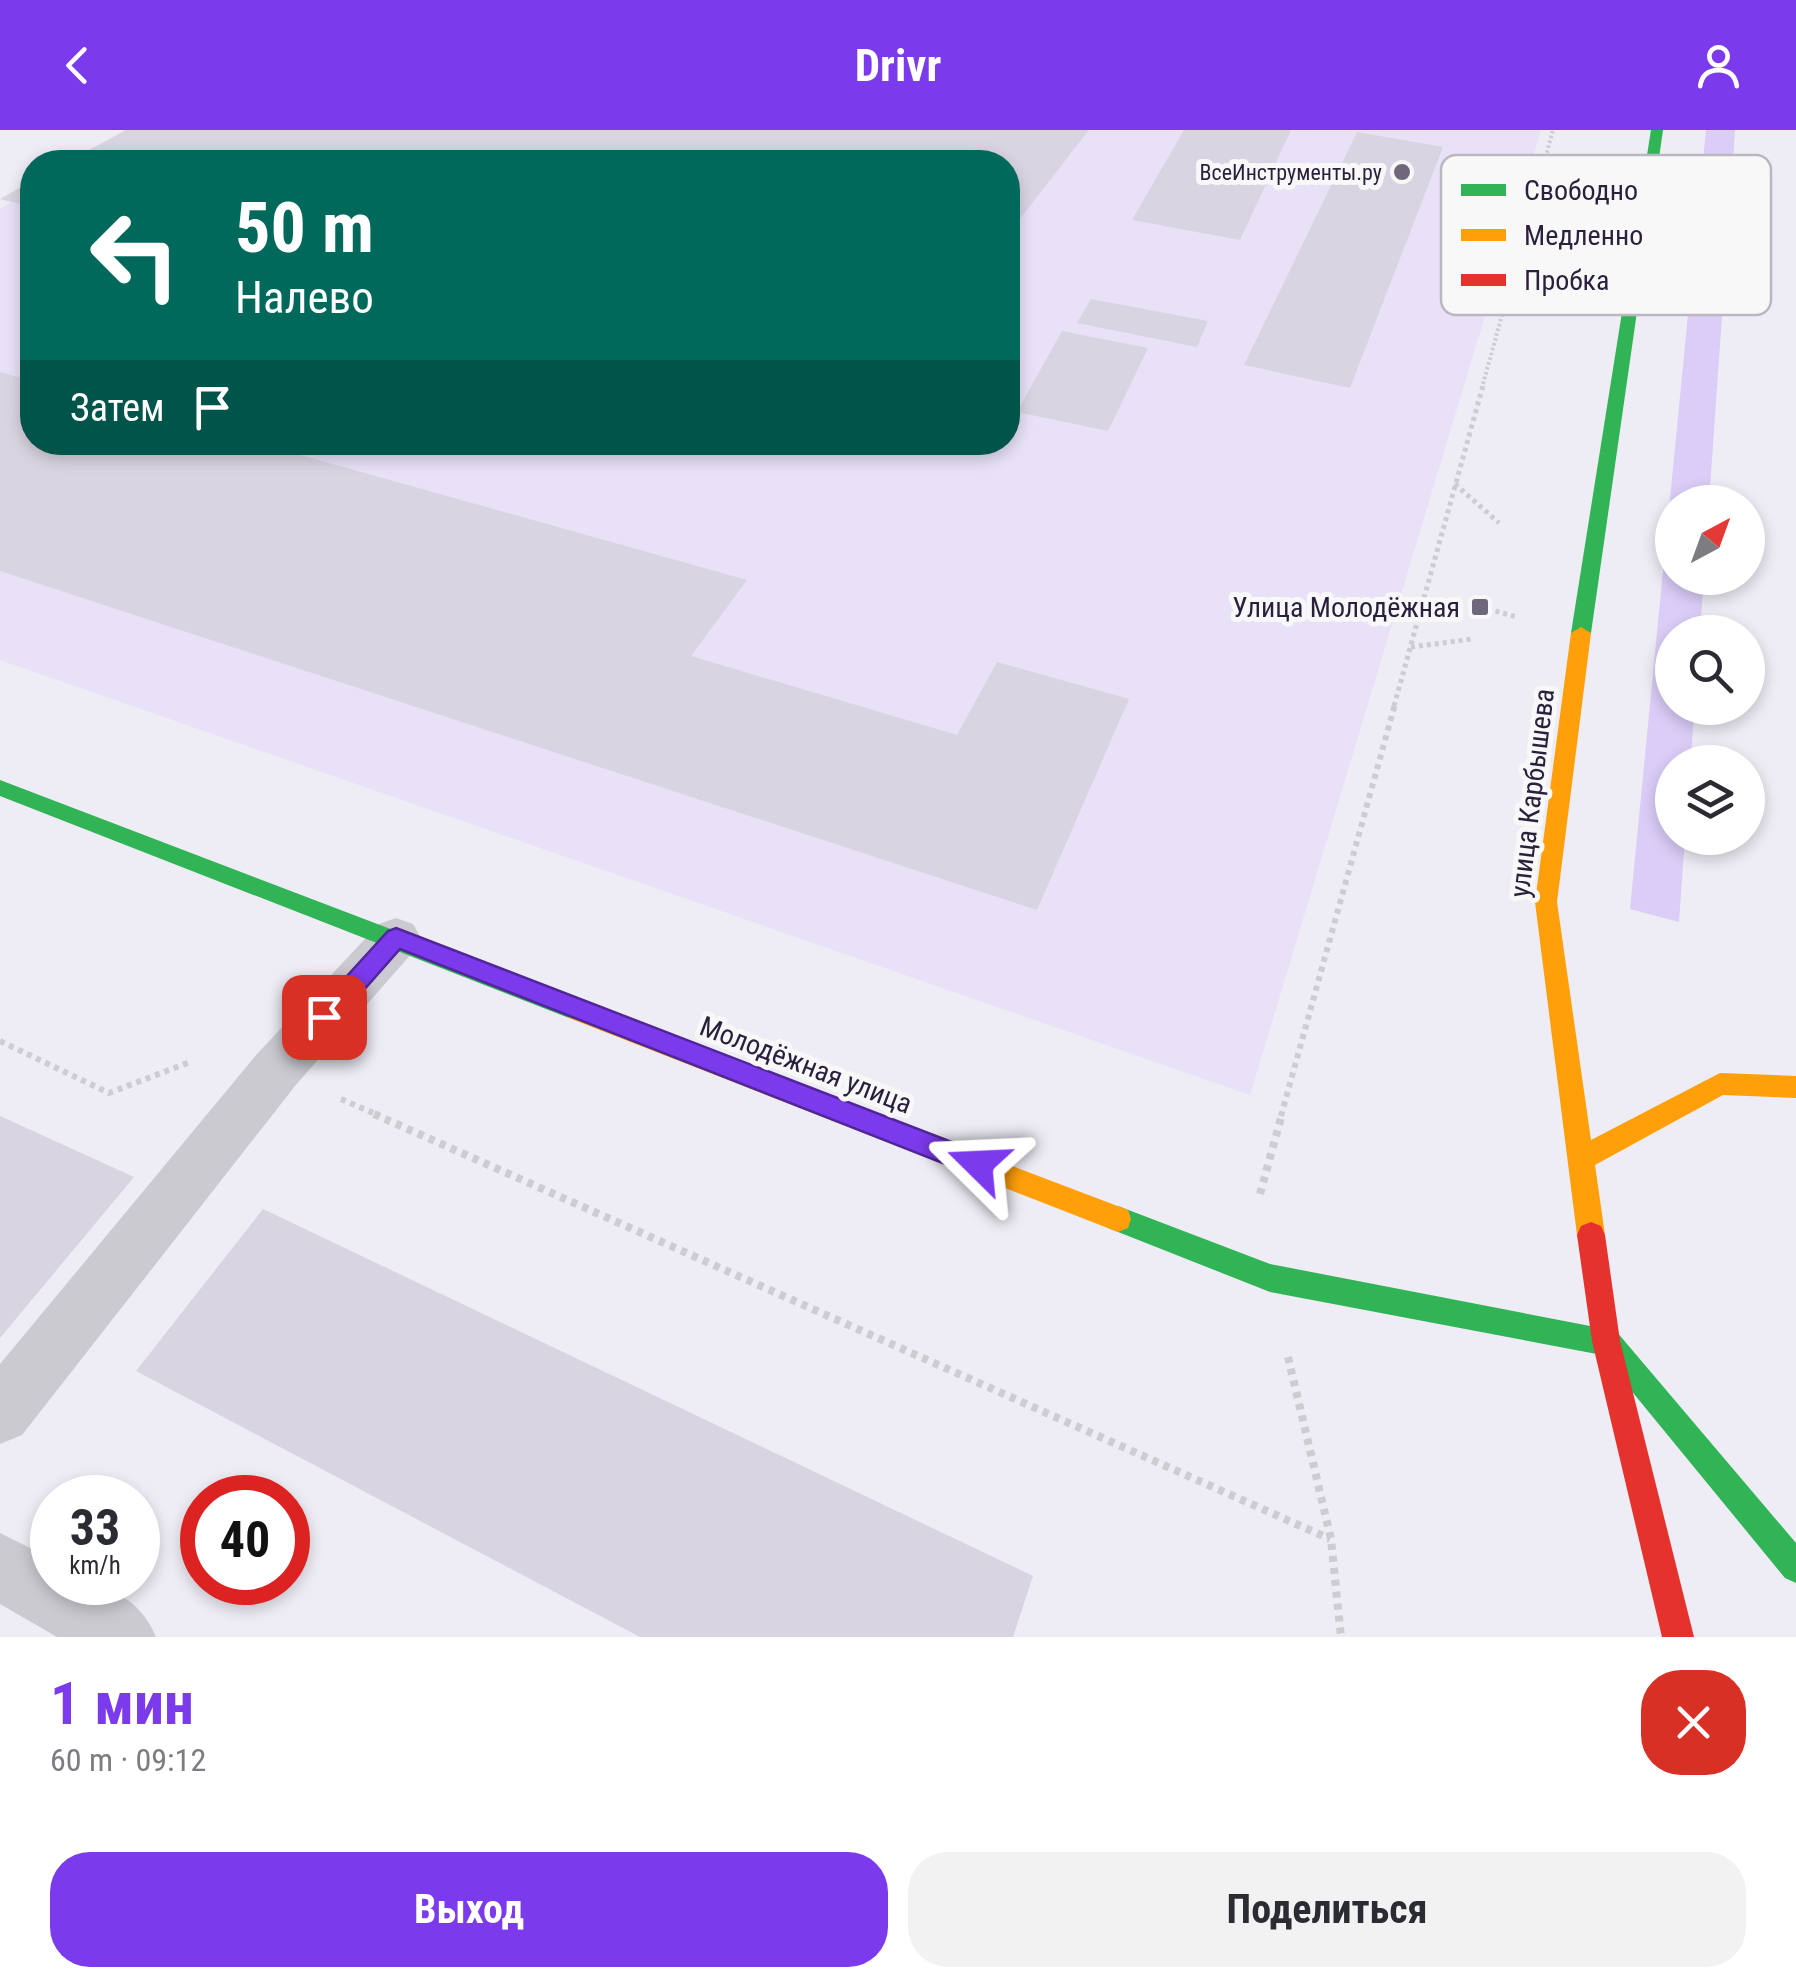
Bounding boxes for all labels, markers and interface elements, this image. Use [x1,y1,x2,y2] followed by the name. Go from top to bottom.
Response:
[50,38,105,93] icon: back
[1691,38,1746,93] icon: person
[855,39,941,92] text: Drivr
[1441,155,1771,315] legend
[1200,160,1382,185] place label: ВсеИнструменты.ру
[1391,161,1413,183] marker: ВсеИнструменты.ру
[1524,174,1638,207] text: Свободно
[235,187,374,269] text: 50 m
[70,190,200,320] icon: left
[1524,219,1643,252] text: Медленно
[1524,264,1609,297] text: Пробка
[235,271,374,324] text: Налево
[185,380,240,435] icon: arrive
[70,386,165,430] text: Затем
[1655,485,1765,595] north arrow
[1655,485,1765,855] map controls
[1232,591,1460,624] place label: Улица Молодёжная
[1469,596,1491,618] marker: Улица Молодёжная
[1655,615,1765,725] button: search
[1503,687,1561,899] street label: улица Карбышева
[1655,745,1765,855] button: layers
[282,975,367,1060] pin
[297,990,352,1045] icon: arrive
[695,1009,917,1121] street label: Молодёжная улица
[926,1112,1030,1216] position arrow
[180,1475,310,1605] speed limit sign: 40
[70,1499,120,1557] text: 33
[69,1551,121,1580] text: km/h
[50,1668,194,1739] text: 1 мин
[1641,1670,1746,1775] button: close
[50,1741,206,1779] text: 60 m · 09:12
[50,1852,888,1967] button: Выход
[908,1852,1746,1967] button: Поделиться

